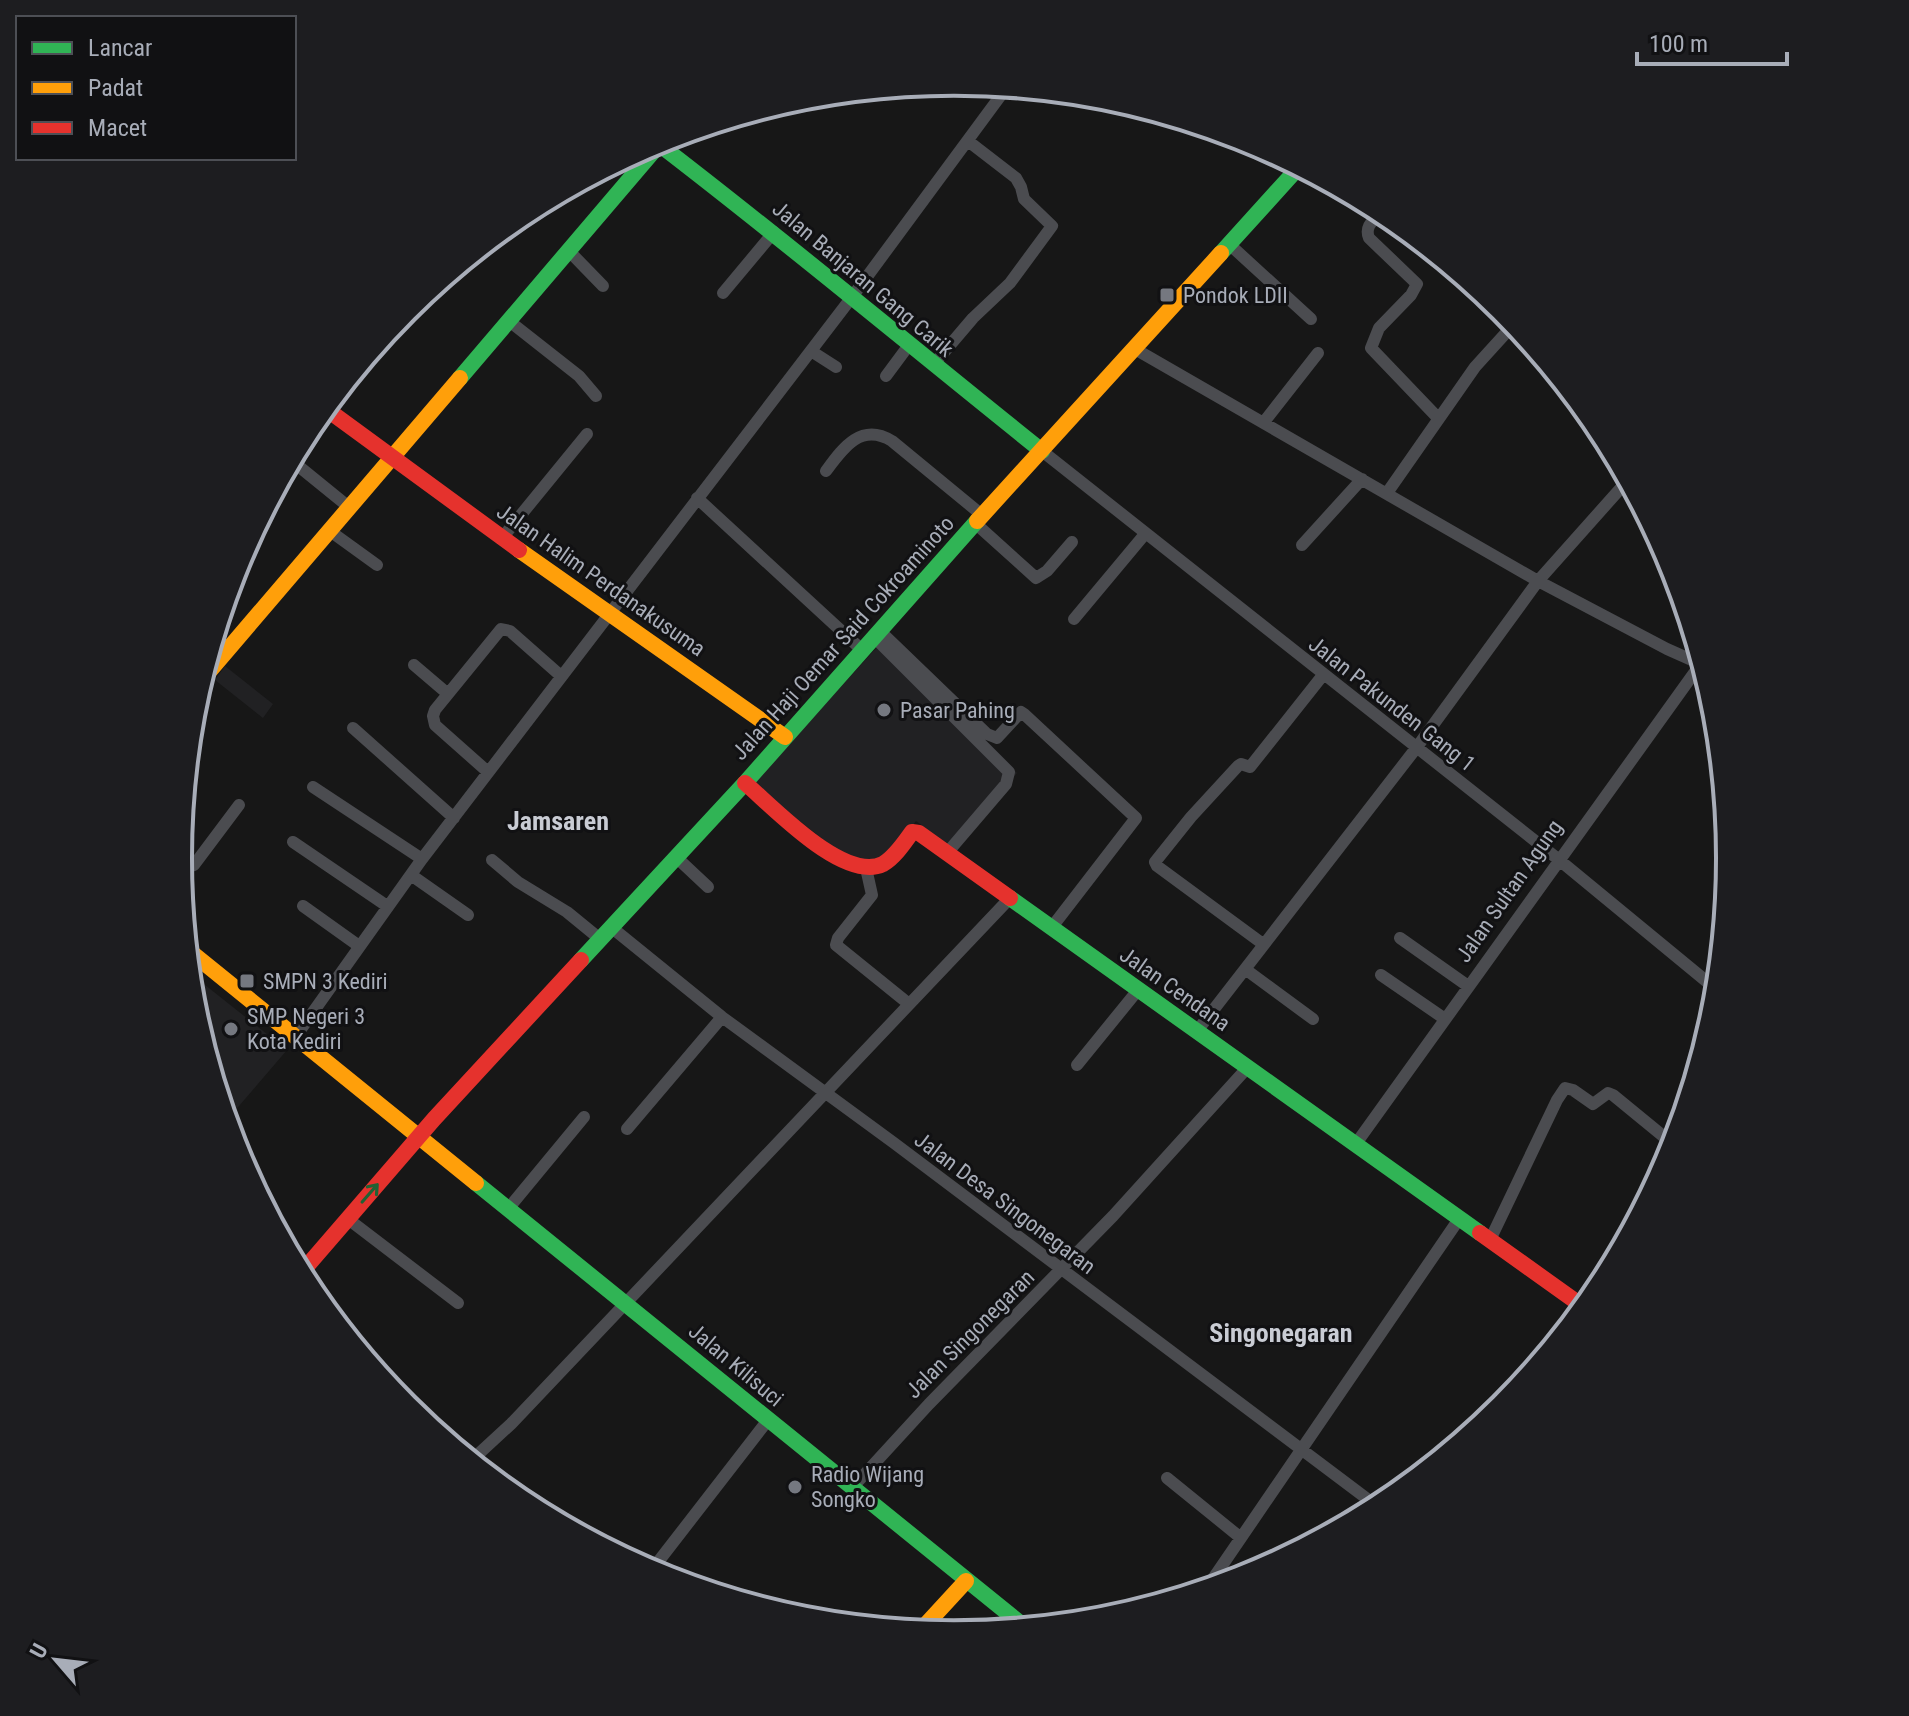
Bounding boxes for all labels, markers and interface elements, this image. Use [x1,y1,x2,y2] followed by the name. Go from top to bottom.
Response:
[16,16,296,160] legend
[1637,16,1787,66] scale bar
[1649,30,1708,58] text: 100 m
[88,34,152,62] text: Lancar
[88,74,143,102] text: Padat
[88,114,147,142] text: Macet
[767,196,959,362] street label: Jalan Banjaran Gang Carik
[1183,283,1288,308] place label: Pondok LDII
[1158,286,1176,304] marker: Pondok LDII
[492,499,710,661] street label: Jalan Halim Perdanakusuma
[727,511,959,765] street label: Jalan Haji Oemar Said Cokroaminoto
[1304,631,1480,777] street label: Jalan Pakunden Gang 1
[900,698,1015,723] place label: Pasar Pahing
[875,701,893,719] marker: Pasar Pahing
[507,806,609,836] district label: Jamsaren
[1451,815,1567,967] street label: Jalan Sultan Agung
[1115,942,1235,1036] street label: Jalan Cendana
[263,969,388,994] place label: SMPN 3 Kediri
[238,972,256,990] marker: SMPN 3 Kediri
[247,1004,365,1054] place label: SMP Negeri 3 Kota Kediri
[222,1020,240,1038] marker: SMP Negeri 3 Kota Kediri
[910,1127,1100,1279] street label: Jalan Desa Singonegaran
[361,1184,379,1204] one-way arrow
[901,1265,1039,1403] street label: Jalan Singonegaran
[684,1318,788,1412] street label: Jalan Kilisuci
[1209,1318,1353,1348] district label: Singonegaran
[811,1462,924,1512] place label: Radio Wijang Songko
[786,1478,804,1496] marker: Radio Wijang Songko
[16,1620,96,1700] north arrow
[25,1639,53,1662] text: U

